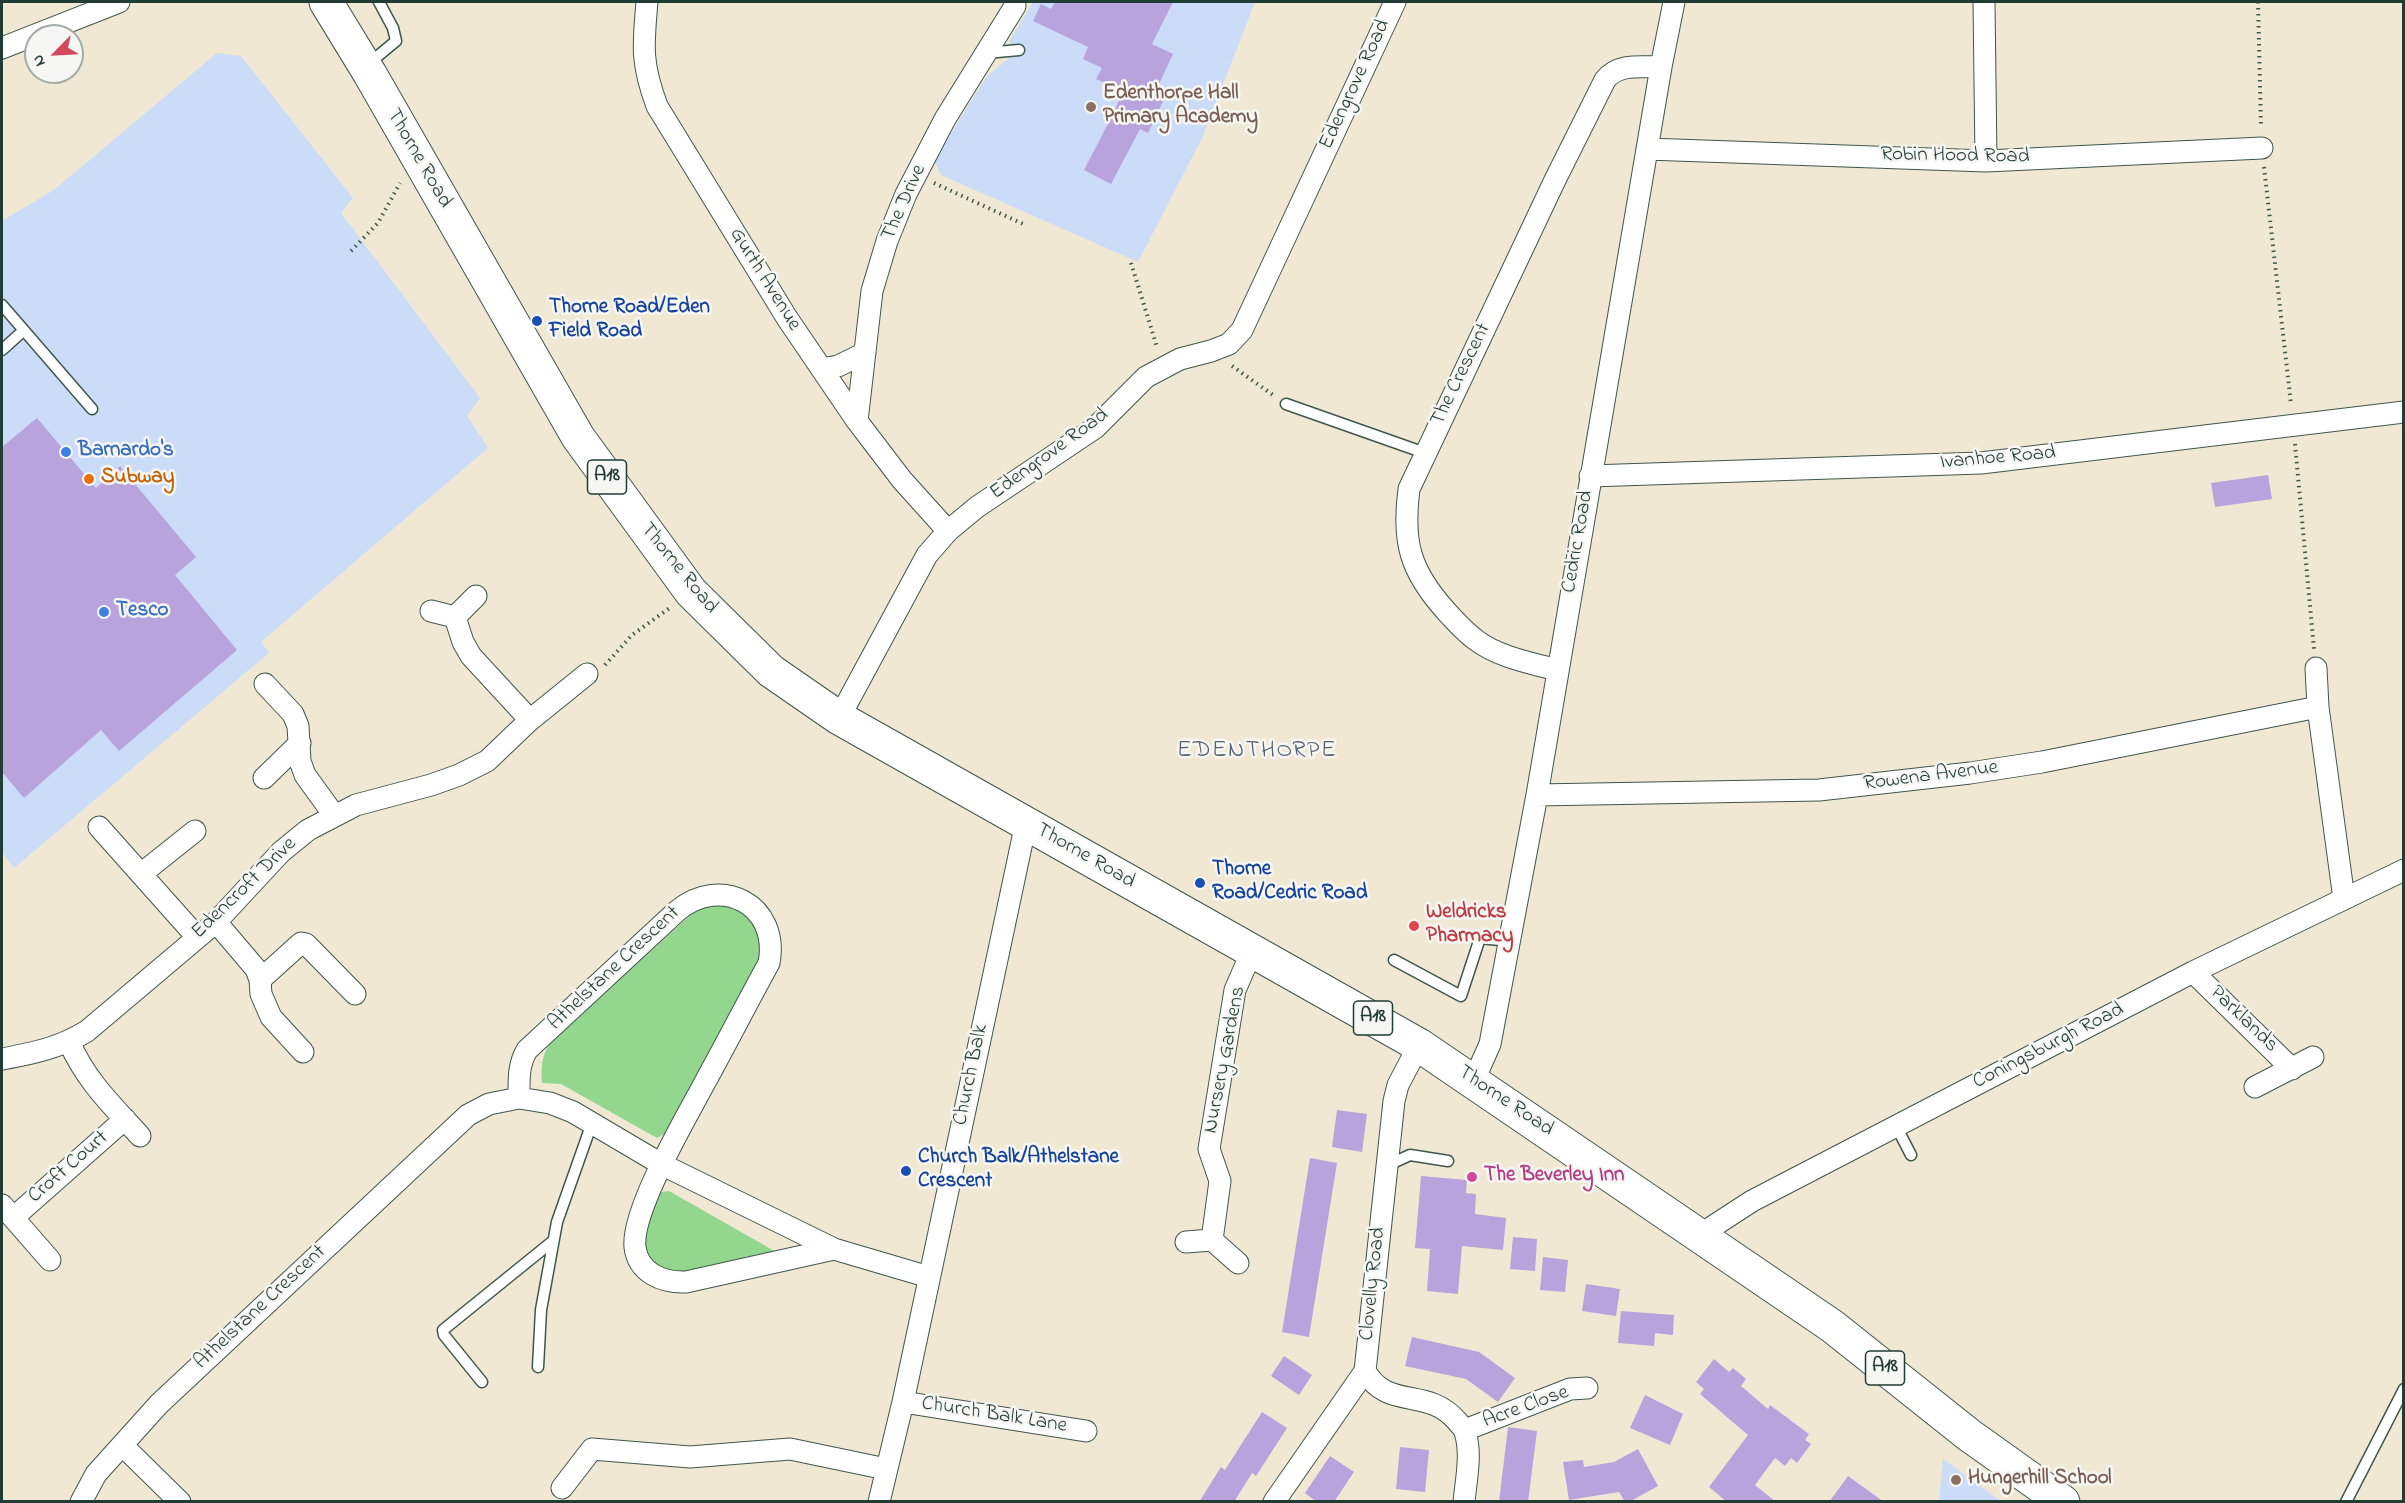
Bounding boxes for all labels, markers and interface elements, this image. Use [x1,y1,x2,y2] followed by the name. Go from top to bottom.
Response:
[1315,16,1397,154] street label: Edengrove Road
[24,24,84,84] north arrow
[26,51,53,70] text: N
[1103,82,1258,132] place label: Edenthorpe Hall Primary Academy
[1084,100,1098,114] marker: Edenthorpe Hall Primary Academy
[380,105,456,213] street label: Thorne Road
[1880,143,2030,171] street label: Robin Hood Road
[877,161,933,245] street label: The Drive
[722,224,806,336] street label: Gurth Avenue
[549,296,710,346] place label: Thorne Road/Eden Field Road
[530,314,544,328] marker: Thorne Road/Eden Field Road
[1426,320,1498,430] street label: The Crescent
[986,404,1114,506] street label: Edengrove Road
[78,439,174,465] place label: Barnardo's
[1939,441,2057,477] street label: Ivanhoe Road
[59,445,73,459] marker: Barnardo's
[588,460,626,494] road number: A18
[101,466,174,492] place label: Subway
[82,472,96,486] marker: Subway
[1558,489,1600,595] street label: Cedric Road
[634,518,722,620] street label: Thorne Road
[116,599,168,625] place label: Tesco
[97,605,111,619] marker: Tesco
[1177,738,1337,766] district label: EDENTHORPE
[1862,756,2000,798] street label: Rowena Avenue
[1031,819,1139,895] street label: Thorne Road
[187,833,303,945] street label: Edencroft Drive
[1212,858,1367,908] place label: Thorne Road/Cedric Road
[1193,876,1207,890] marker: Thorne Road/Cedric Road
[544,901,686,1037] street label: Athelstane Crescent
[1426,901,1513,951] place label: Weldricks Pharmacy
[1407,919,1421,933] marker: Weldricks Pharmacy
[2203,981,2283,1059] street label: Parklands
[1199,984,1253,1136] street label: Nursery Gardens
[1969,998,2129,1096] street label: Coningsburgh Road
[1354,1001,1392,1035] road number: A18
[949,1022,995,1128] street label: Church Balk
[1452,1061,1558,1143] street label: Thorne Road
[24,1126,114,1210] street label: Croft Court
[918,1146,1119,1196] place label: Church Balk/Athelstane Crescent
[899,1164,913,1178] marker: Church Balk/Athelstane Crescent
[1484,1164,1624,1190] place label: The Beverley Inn
[1465,1170,1479,1184] marker: The Beverley Inn
[1356,1226,1392,1342] street label: Clovelly Road
[190,1240,332,1376] street label: Athelstane Crescent
[1866,1351,1904,1385] road number: A18
[1480,1381,1572,1435] street label: Acre Close
[920,1392,1068,1440] street label: Church Balk Lane
[1968,1467,2111,1493] place label: Hungerhill School
[1949,1473,1963,1487] marker: Hungerhill School

